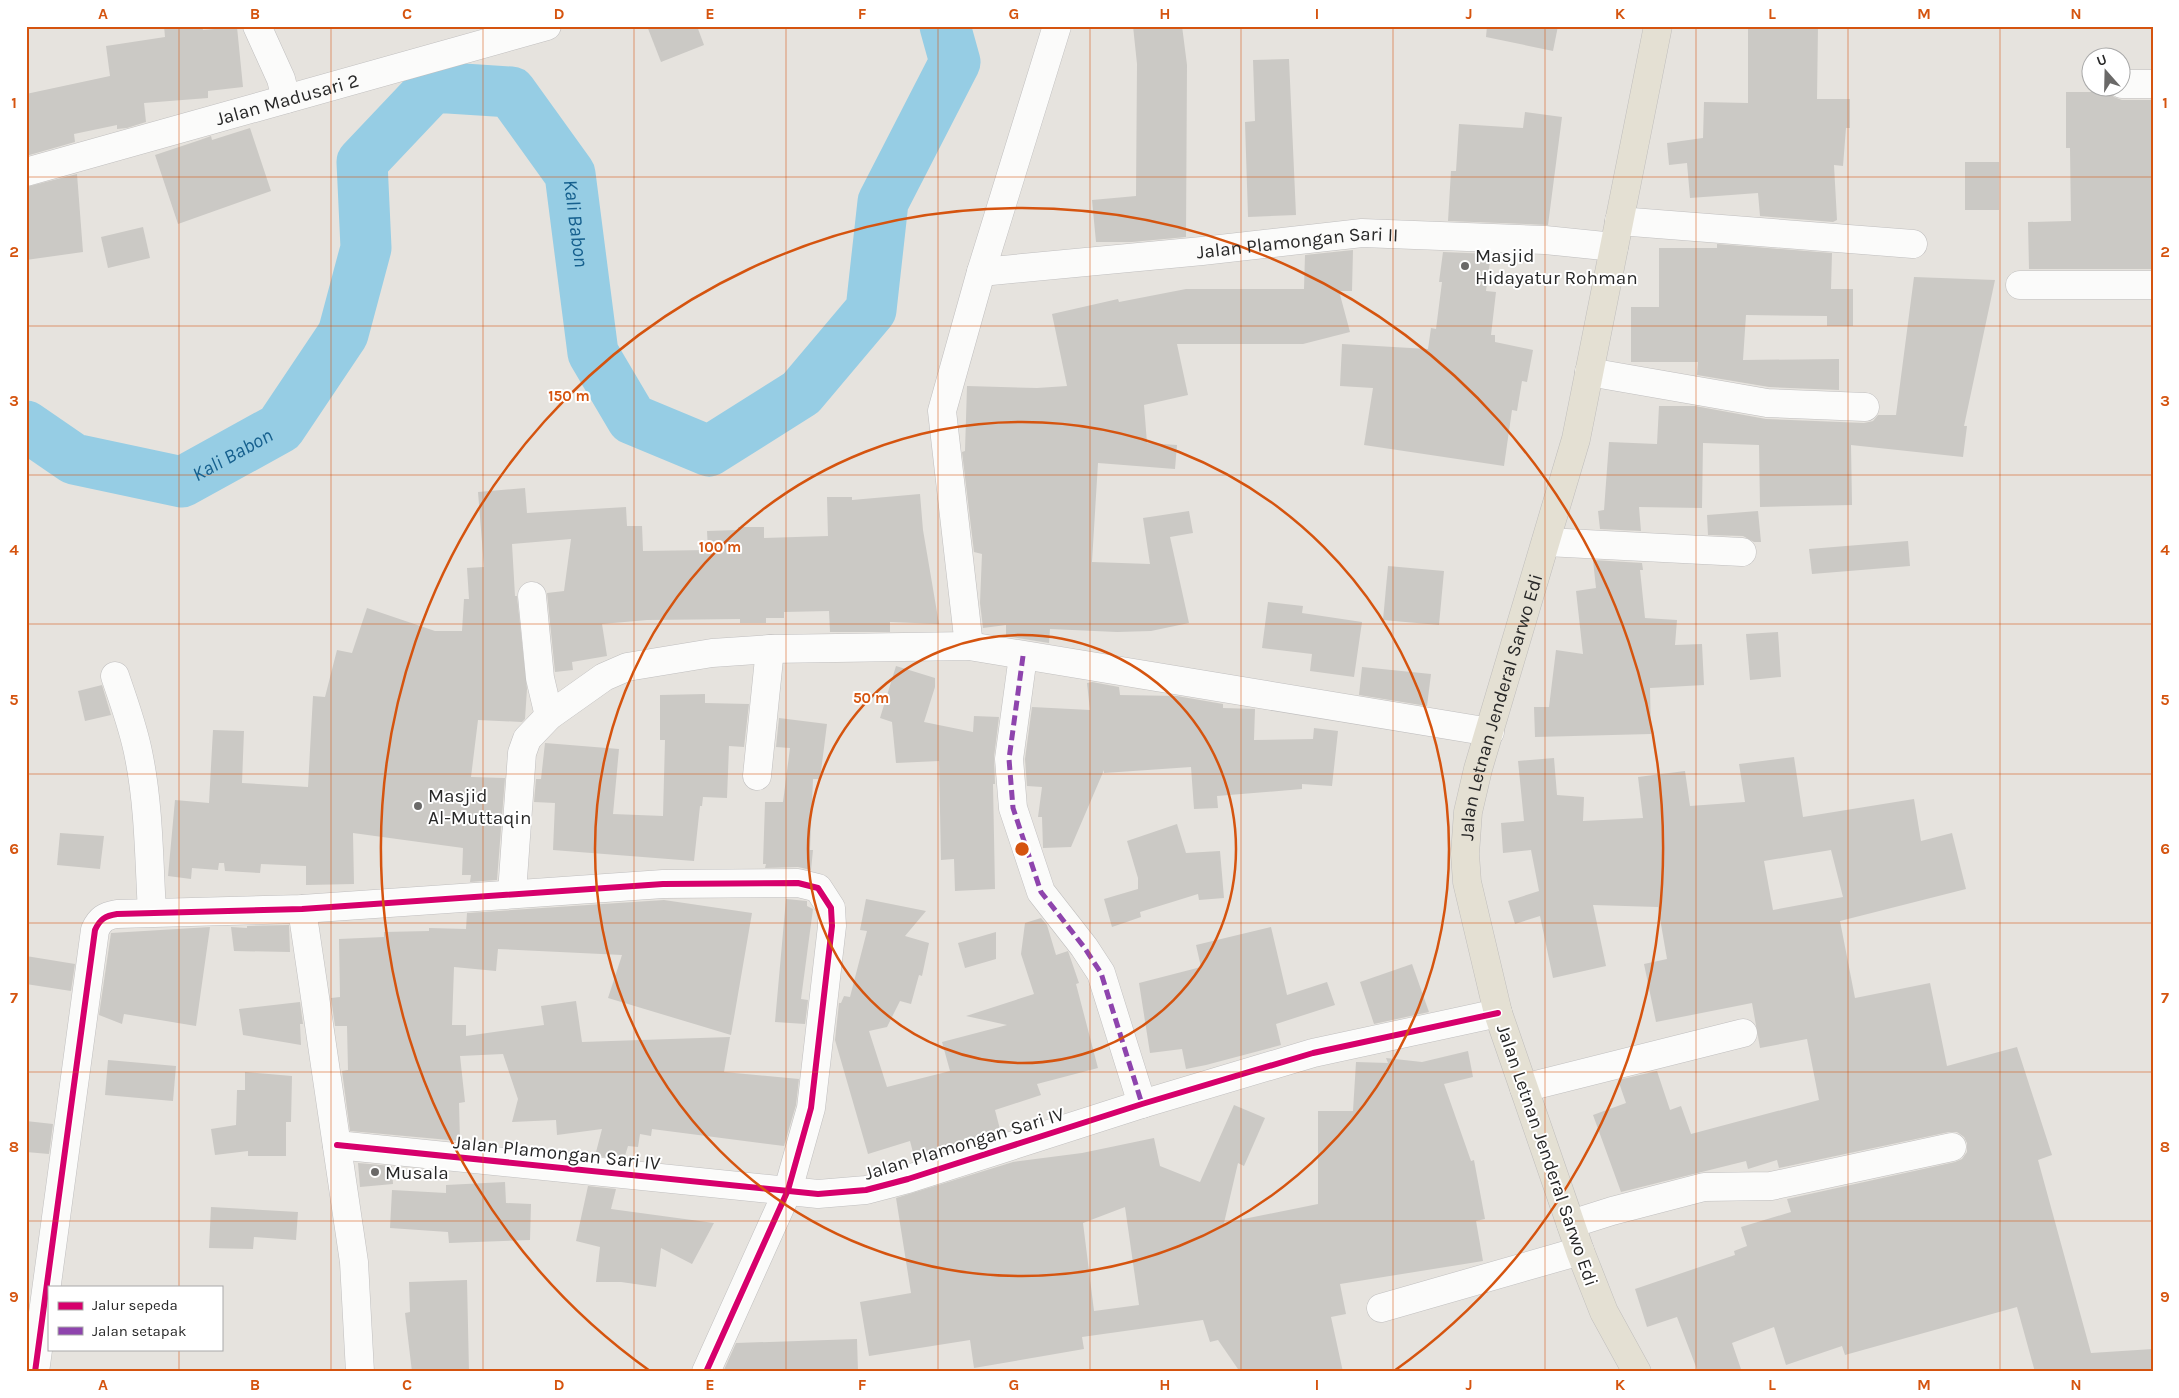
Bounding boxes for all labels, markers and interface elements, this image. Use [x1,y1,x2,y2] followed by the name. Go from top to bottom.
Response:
[98,4,108,23] text: A
[250,4,260,23] text: B
[402,4,412,23] text: C
[554,4,565,23] text: D
[705,4,715,23] text: E
[858,4,867,23] text: F
[1009,4,1019,23] text: G
[1159,4,1171,23] text: H
[1315,4,1319,23] text: I
[1465,4,1473,23] text: J
[1615,4,1626,23] text: K
[1768,4,1776,23] text: L
[1917,4,1931,23] text: M
[2070,4,2082,23] text: N
[2082,48,2132,98] north arrow
[2094,51,2109,70] text: U
[213,69,361,130] street label: Jalan Madusari 2
[11,93,17,112] text: 1
[2162,93,2168,112] text: 1
[559,178,593,269] water label: Kali Babon
[1196,223,1399,263] street label: Jalan Plamongan Sari II
[9,242,19,261] text: 2
[2160,242,2170,261] text: 2
[1475,245,1638,289] place label: Masjid Hidayatur Rohman
[1459,260,1471,272] marker: Masjid Hidayatur Rohman
[548,387,590,405] text: 150 m
[9,391,19,410] text: 3
[2160,391,2170,410] text: 3
[188,423,277,486] water label: Kali Babon
[699,538,741,556] text: 100 m
[9,540,19,559] text: 4
[2160,540,2170,559] text: 4
[1456,571,1547,841] street label: Jalan Letnan Jenderal Sarwo Edi
[853,689,889,707] text: 50 m
[9,690,19,709] text: 5
[2160,690,2170,709] text: 5
[428,785,531,829] place label: Masjid Al-Muttaqin
[412,800,424,812] marker: Masjid Al-Muttaqin
[9,839,19,858] text: 6
[2160,839,2170,858] text: 6
[1013,840,1031,858] centre of rings
[10,988,18,1007] text: 7
[2161,988,2169,1007] text: 7
[1492,1021,1602,1289] street label: Jalan Letnan Jenderal Sarwo Edi
[862,1103,1067,1185] street label: Jalan Plamongan Sari IV
[452,1131,662,1175] street label: Jalan Plamongan Sari IV
[9,1137,19,1156] text: 8
[2160,1137,2170,1156] text: 8
[385,1162,449,1184] place label: Musala
[369,1166,381,1178] marker: Musala
[48,1286,222,1350] legend
[9,1287,19,1306] text: 9
[2160,1287,2170,1306] text: 9
[92,1296,178,1314] text: Jalur sepeda
[92,1322,186,1340] text: Jalan setapak
[98,1375,108,1394] text: A
[250,1375,260,1394] text: B
[402,1375,412,1394] text: C
[554,1375,565,1394] text: D
[705,1375,715,1394] text: E
[858,1375,867,1394] text: F
[1009,1375,1019,1394] text: G
[1159,1375,1171,1394] text: H
[1315,1375,1319,1394] text: I
[1465,1375,1473,1394] text: J
[1615,1375,1626,1394] text: K
[1768,1375,1776,1394] text: L
[1917,1375,1931,1394] text: M
[2070,1375,2082,1394] text: N

